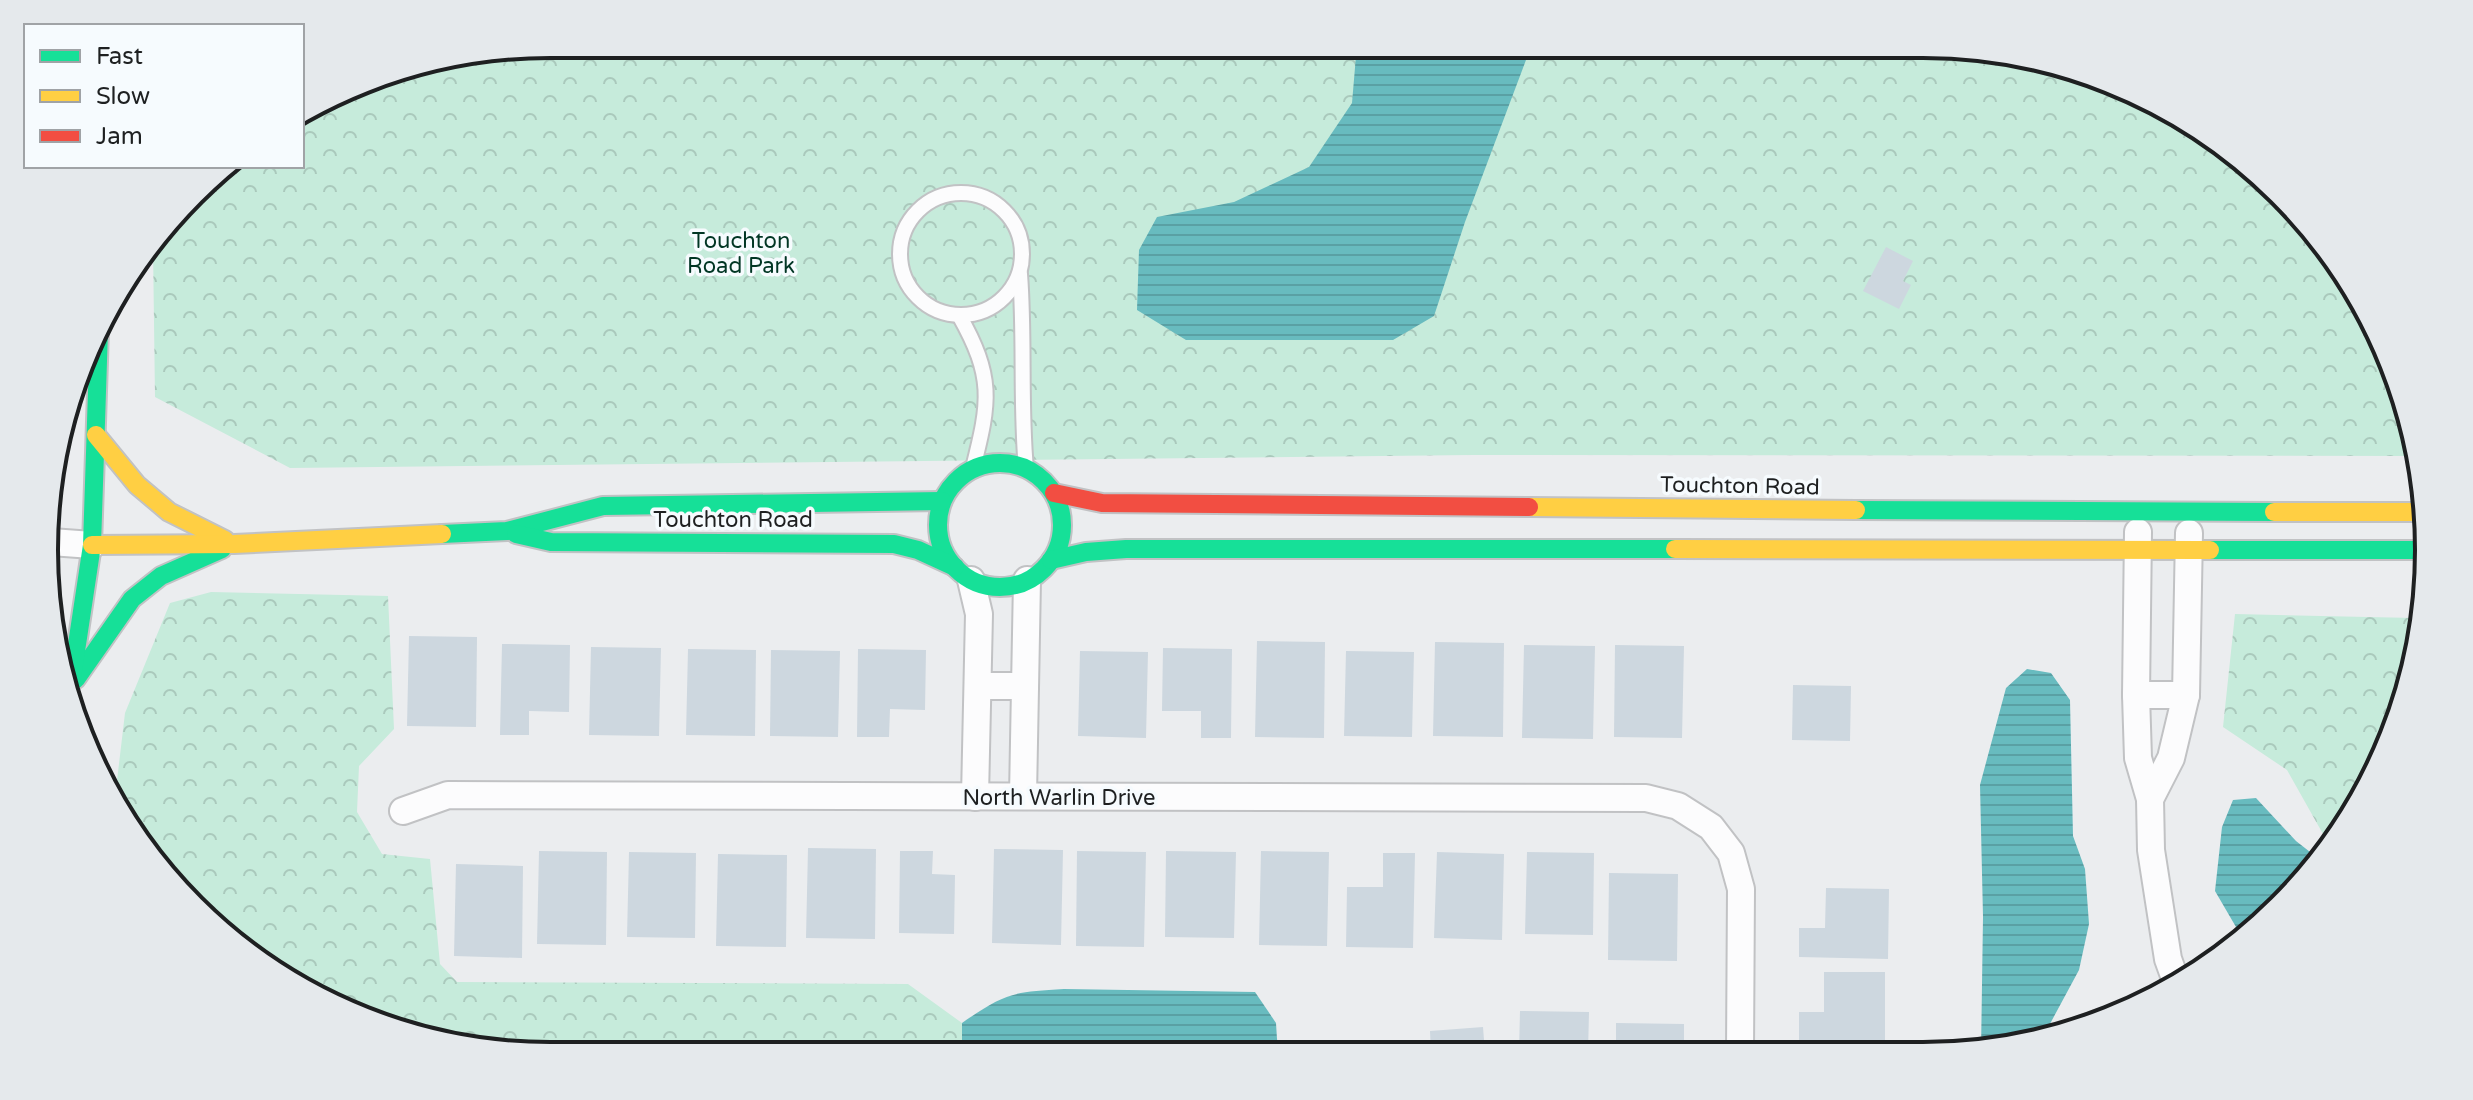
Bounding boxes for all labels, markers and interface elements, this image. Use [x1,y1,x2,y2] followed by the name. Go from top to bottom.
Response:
[24,24,304,168] legend
[96,42,143,71] text: Fast
[96,82,150,111] text: Slow
[96,122,143,151] text: Jam
[687,228,795,279] park label: Touchton Road Park
[1660,472,1820,500] street label: Touchton Road
[653,507,813,533] street label: Touchton Road
[962,785,1156,811] street label: North Warlin Drive

